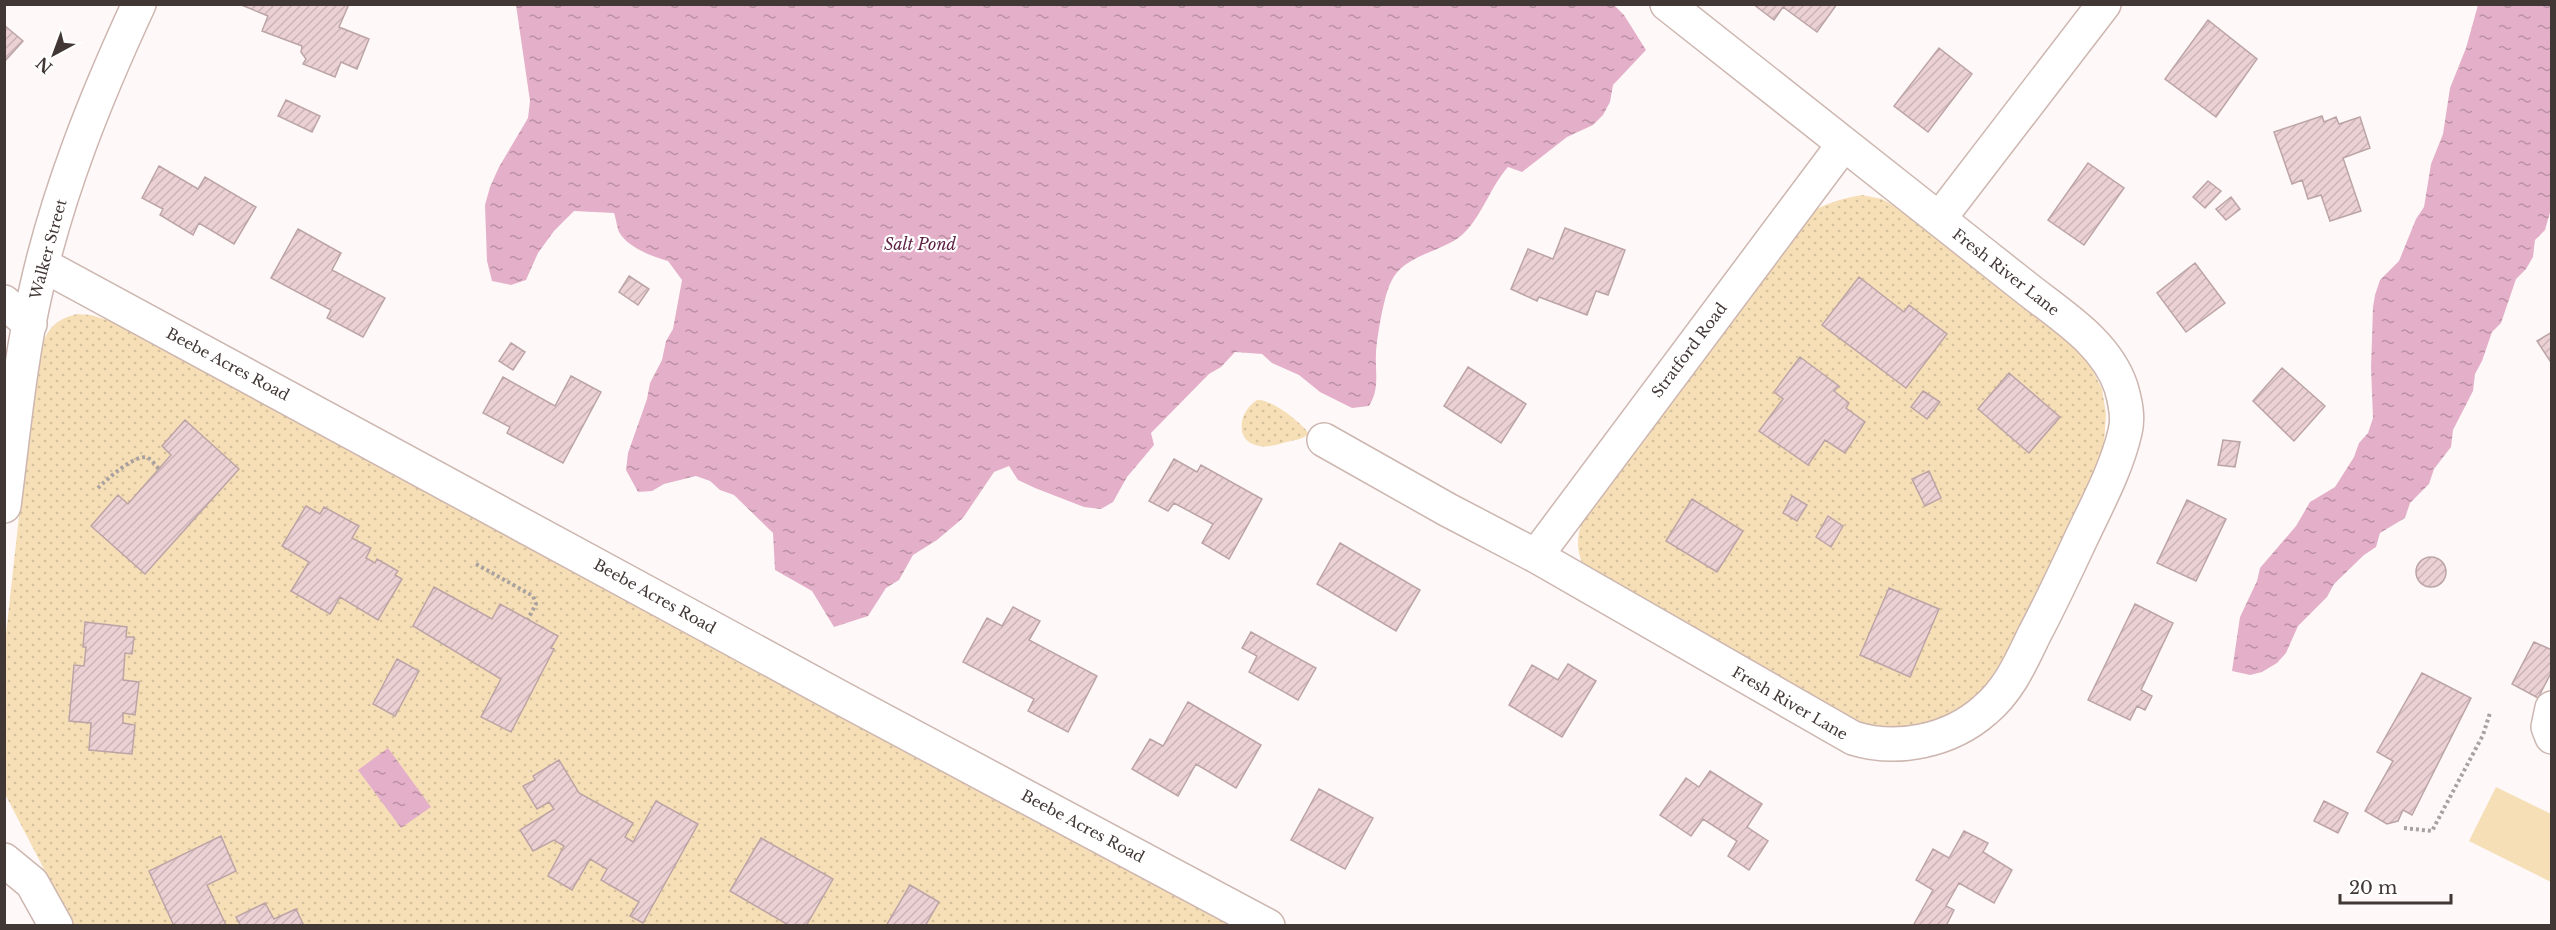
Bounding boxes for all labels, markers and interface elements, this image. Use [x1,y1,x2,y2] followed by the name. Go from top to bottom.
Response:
[24,24,84,84] north arrow
[32,53,56,78] text: N
[25,196,71,302] street label: Walker Street
[1949,224,2063,320] street label: Fresh River Lane
[884,234,956,254] water label: Salt Pond
[1647,299,1731,401] street label: Stratford Road
[163,323,293,405] street label: Beebe Acres Road
[591,555,719,637] street label: Beebe Acres Road
[1729,662,1851,744] street label: Fresh River Lane
[1018,785,1148,867] street label: Beebe Acres Road
[2340,867,2451,905] scale bar
[2349,877,2397,899] text: 20 m

